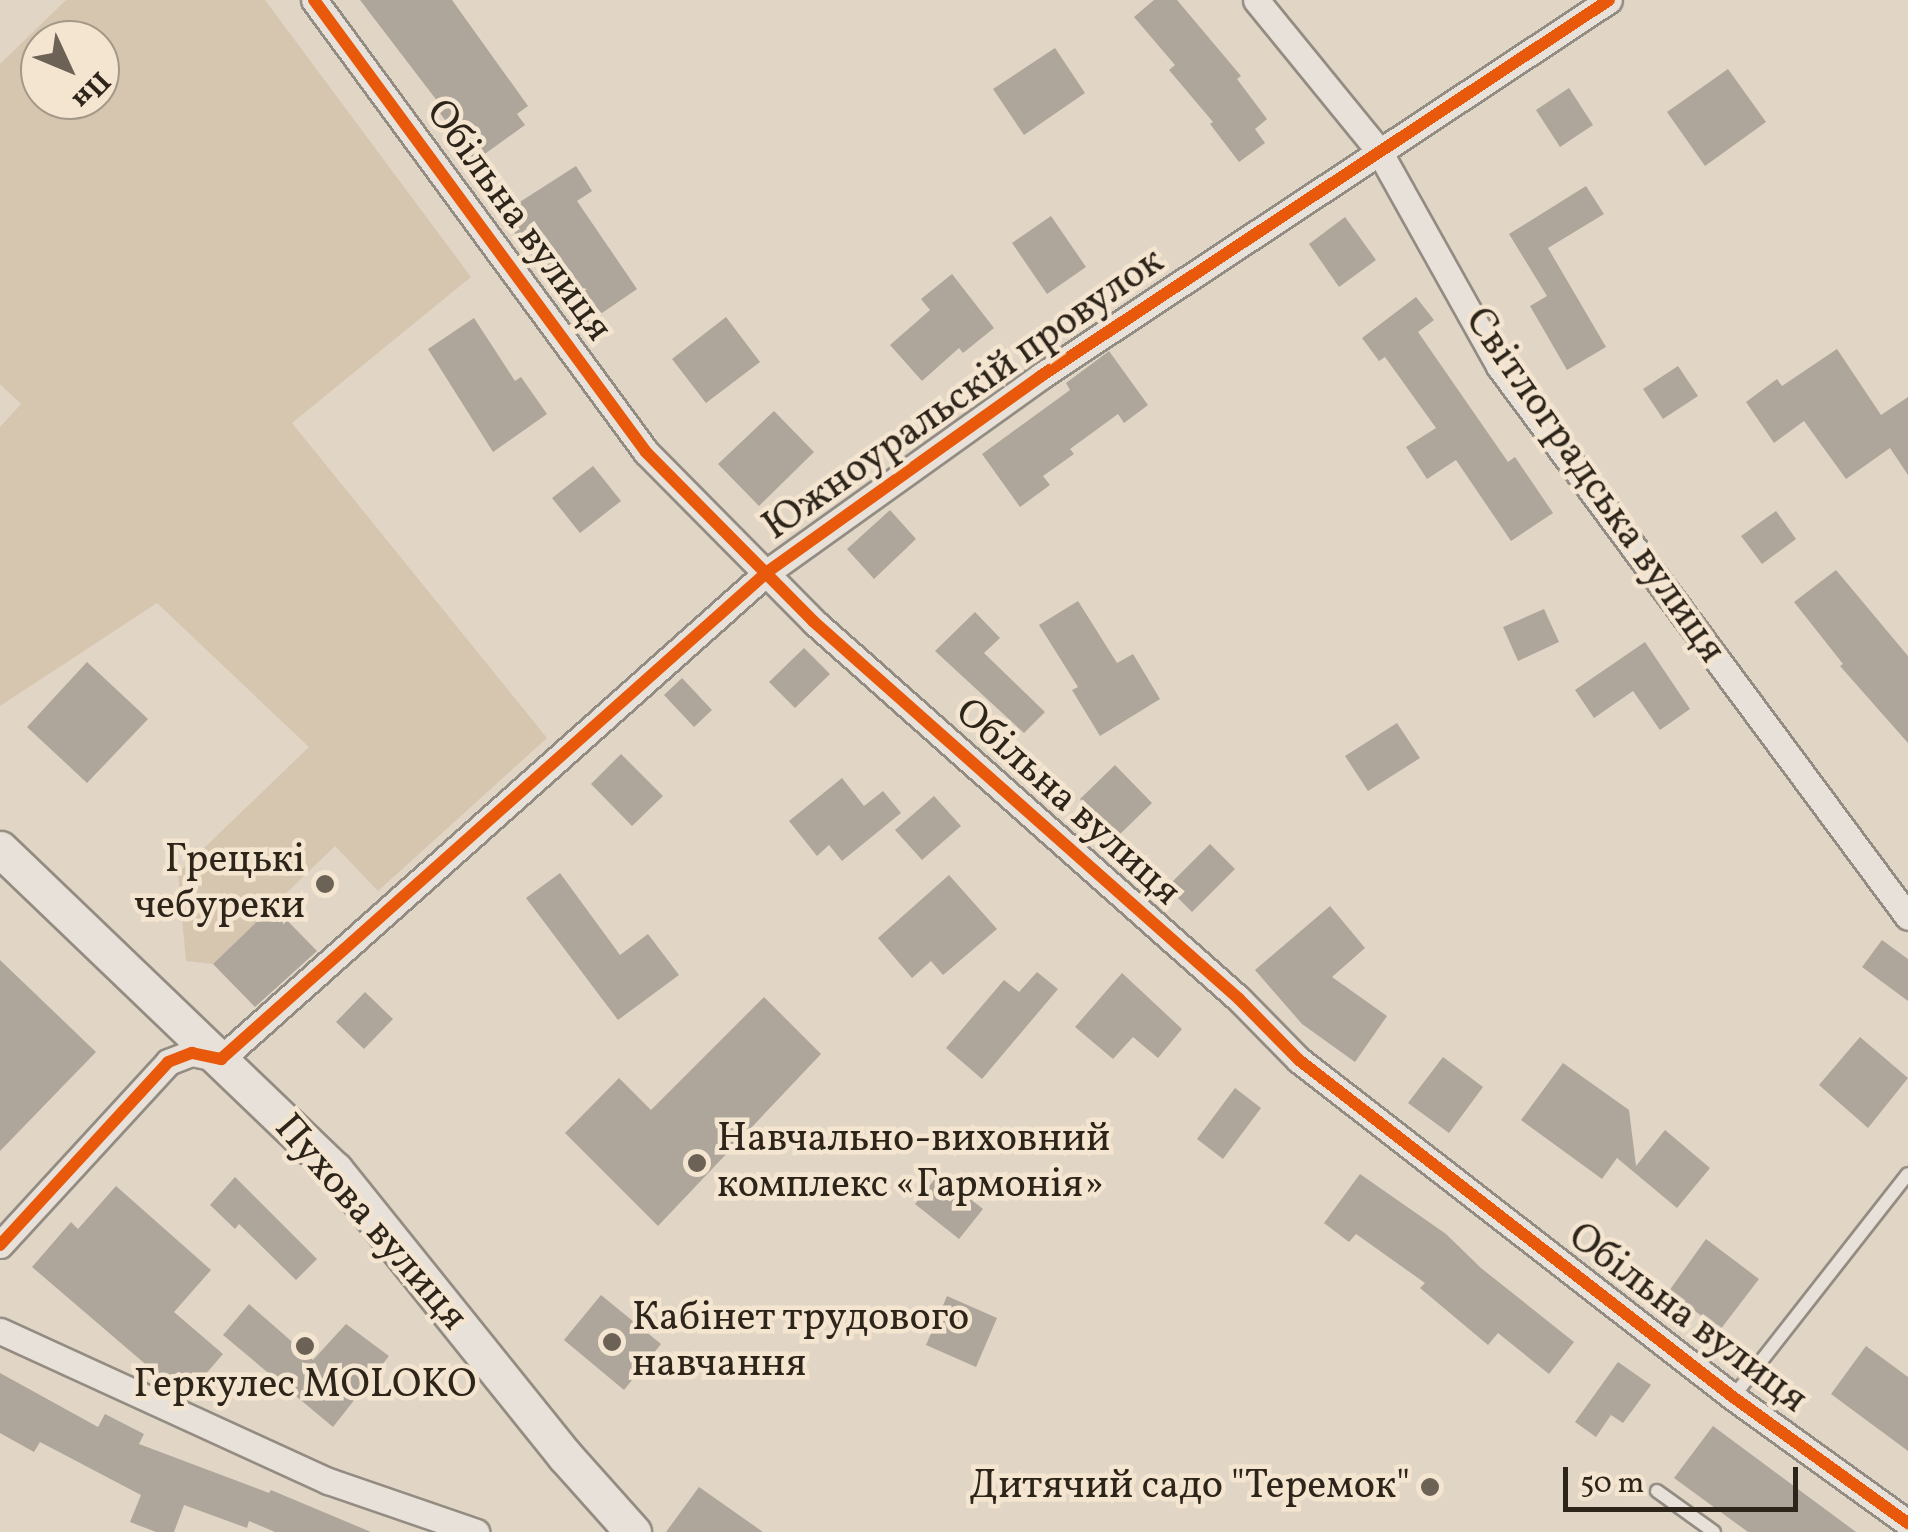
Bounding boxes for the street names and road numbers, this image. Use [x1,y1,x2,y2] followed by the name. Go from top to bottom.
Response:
[414,91,622,351] street label: Обільна вулиця
[754,238,1174,552] street label: Южноуральскій провулок
[1453,299,1735,673] street label: Світлоградська вулиця
[944,689,1190,917] street label: Обільна вулиця
[263,1105,477,1341] street label: Пухова вулиця
[1558,1213,1816,1425] street label: Обільна вулиця

